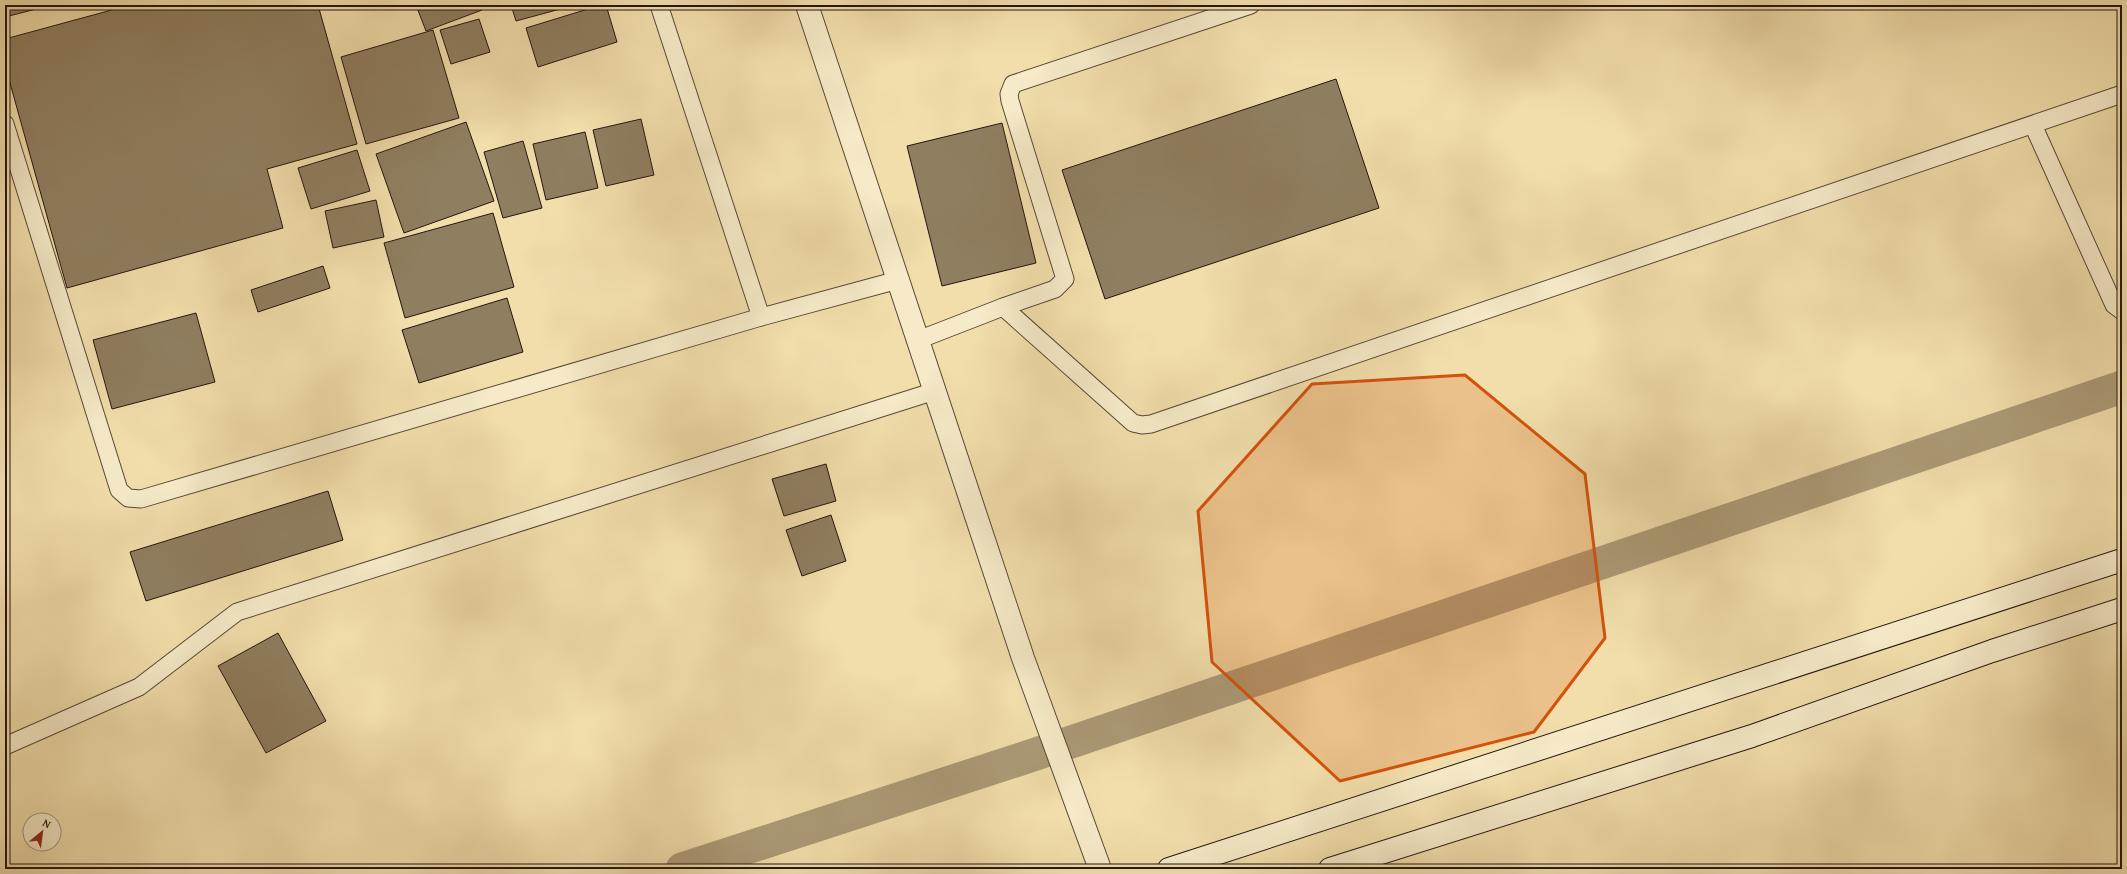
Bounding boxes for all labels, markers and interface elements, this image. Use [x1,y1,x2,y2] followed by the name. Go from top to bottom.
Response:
[22,812,62,852] north arrow
[40,814,55,832] text: N

